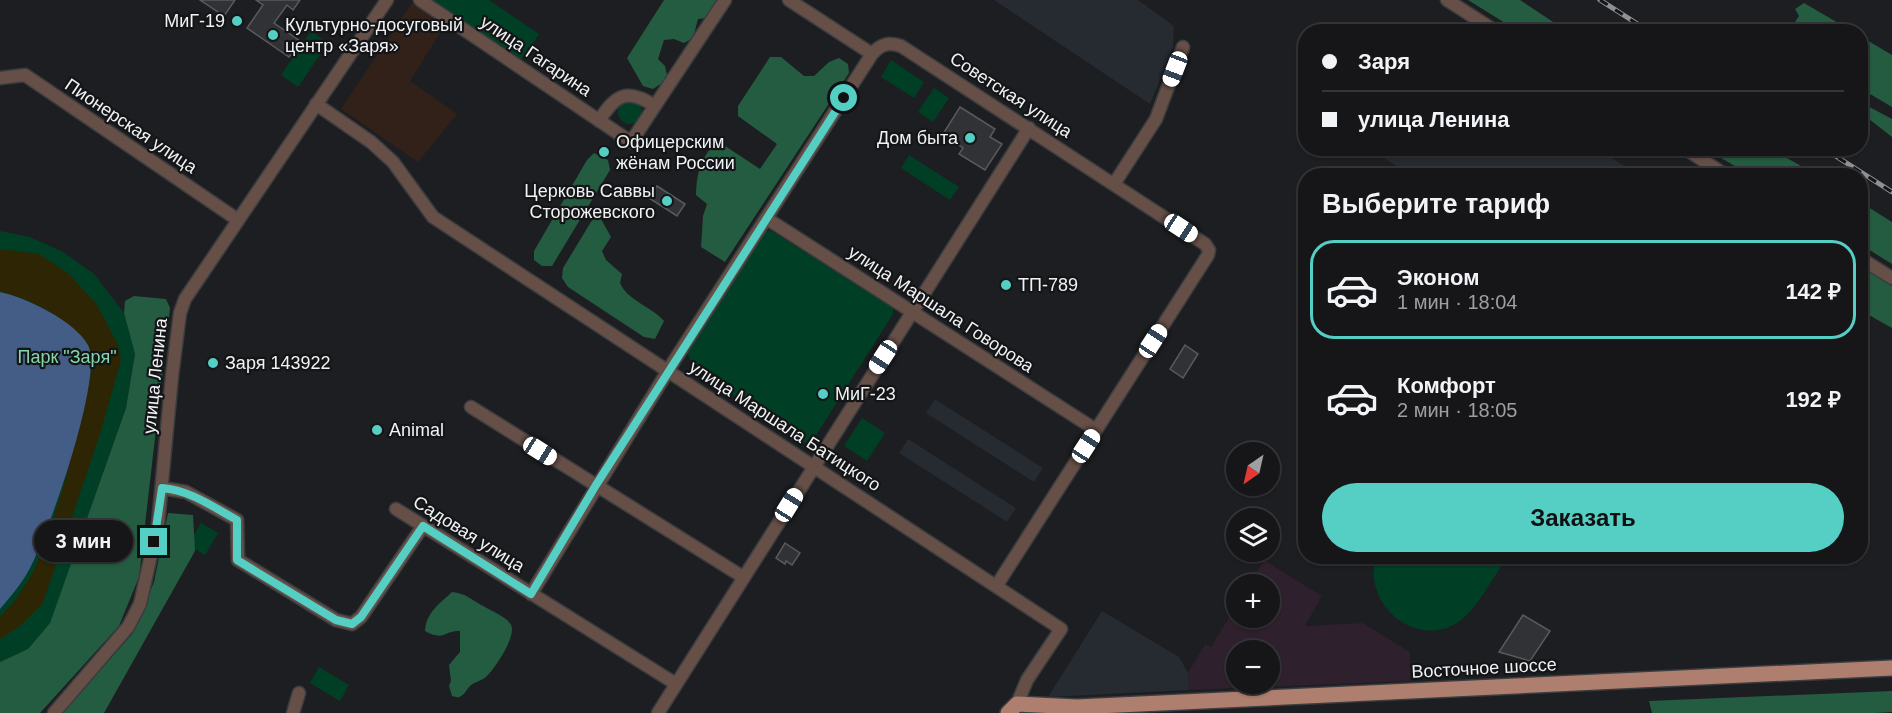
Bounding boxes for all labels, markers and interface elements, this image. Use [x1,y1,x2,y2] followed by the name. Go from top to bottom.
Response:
[164,11,225,31] place label: МиГ-19
[477,12,596,101] street label: улица Гагарина
[230,14,244,28] marker: МиГ-19
[285,15,463,56] place label: Культурно-досуговый центр «Заря»
[266,28,280,42] marker: Культурно-досуговый центр «Заря»
[946,48,1077,142] street label: Советская улица
[1160,49,1190,89] car
[1358,49,1410,74] text: Заря
[61,75,201,178] street label: Пионерская улица
[830,84,857,111] route start
[1358,107,1510,132] text: улица Ленина
[877,128,959,148] place label: Дом быта
[963,131,977,145] marker: Дом быта
[616,132,735,173] place label: Офицерским жёнам России
[597,145,611,159] marker: Офицерским жёнам России
[524,181,655,222] place label: Церковь Саввы Сторожевского
[1322,189,1550,219] text: Выберите тариф
[660,194,674,208] marker: Церковь Саввы Сторожевского
[1161,211,1201,245] car
[845,242,1038,377] street label: улица Маршала Говорова
[1325,263,1379,317] icon: car
[1397,265,1480,290] text: Эконом
[1018,275,1078,295] place label: ТП-789
[999,278,1013,292] marker: ТП-789
[1785,279,1841,304] text: 142 ₽
[1397,291,1517,313] text: 1 мин · 18:04
[139,316,171,435] street label: улица Ленина
[1136,321,1170,361] car
[866,337,900,377] car
[17,347,117,367] park label: Парк "Заря"
[225,353,331,373] place label: Заря 143922
[206,356,220,370] marker: Заря 143922
[686,357,884,495] street label: улица Маршала Батицкого
[1325,371,1379,425] icon: car
[1397,373,1496,398] text: Комфорт
[835,384,896,404] place label: МиГ-23
[816,387,830,401] marker: МиГ-23
[1785,387,1841,412] text: 192 ₽
[1397,399,1517,421] text: 2 мин · 18:05
[389,420,444,440] place label: Animal
[370,423,384,437] marker: Animal
[1069,426,1103,466] car
[520,434,560,468] car
[1226,442,1280,496] north arrow
[1226,442,1280,694] map controls
[1322,483,1844,552] button: Заказать
[772,485,806,525] car
[410,492,529,577] street label: Садовая улица
[1226,508,1280,562] button: layers
[34,521,133,563] callout: 3 мин
[140,528,167,555] route end
[56,530,111,552] text: 3 мин
[1226,574,1280,628] button: +
[1226,640,1280,694] button: −
[1411,654,1557,682] street label: Восточное шоссе

